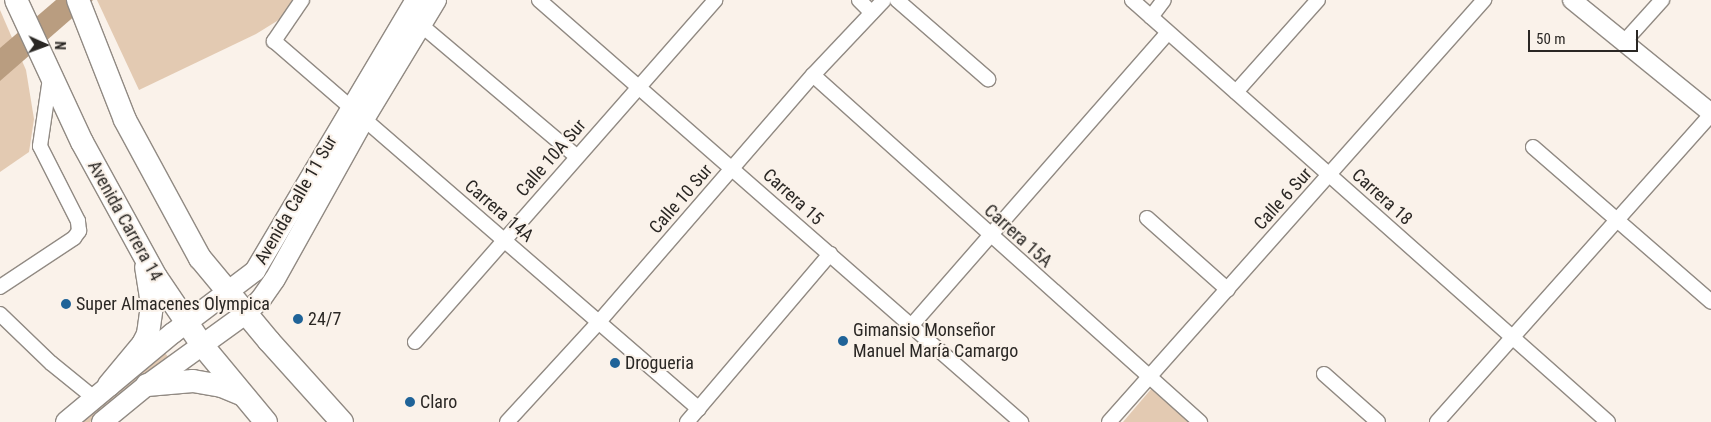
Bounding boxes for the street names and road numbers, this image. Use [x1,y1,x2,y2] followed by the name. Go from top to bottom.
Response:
[512,115,590,201] street label: Calle 10A Sur
[250,132,342,268] street label: Avenida Calle 11 Sur
[83,157,167,285] street label: Avenida Carrera 14
[645,160,717,238] street label: Calle 10 Sur
[1249,163,1317,235] street label: Calle 6 Sur
[758,164,828,230] street label: Carrera 15
[1347,164,1417,230] street label: Carrera 18
[460,175,538,247] street label: Carrera 14A
[980,200,1056,272] street label: Carrera 15A

